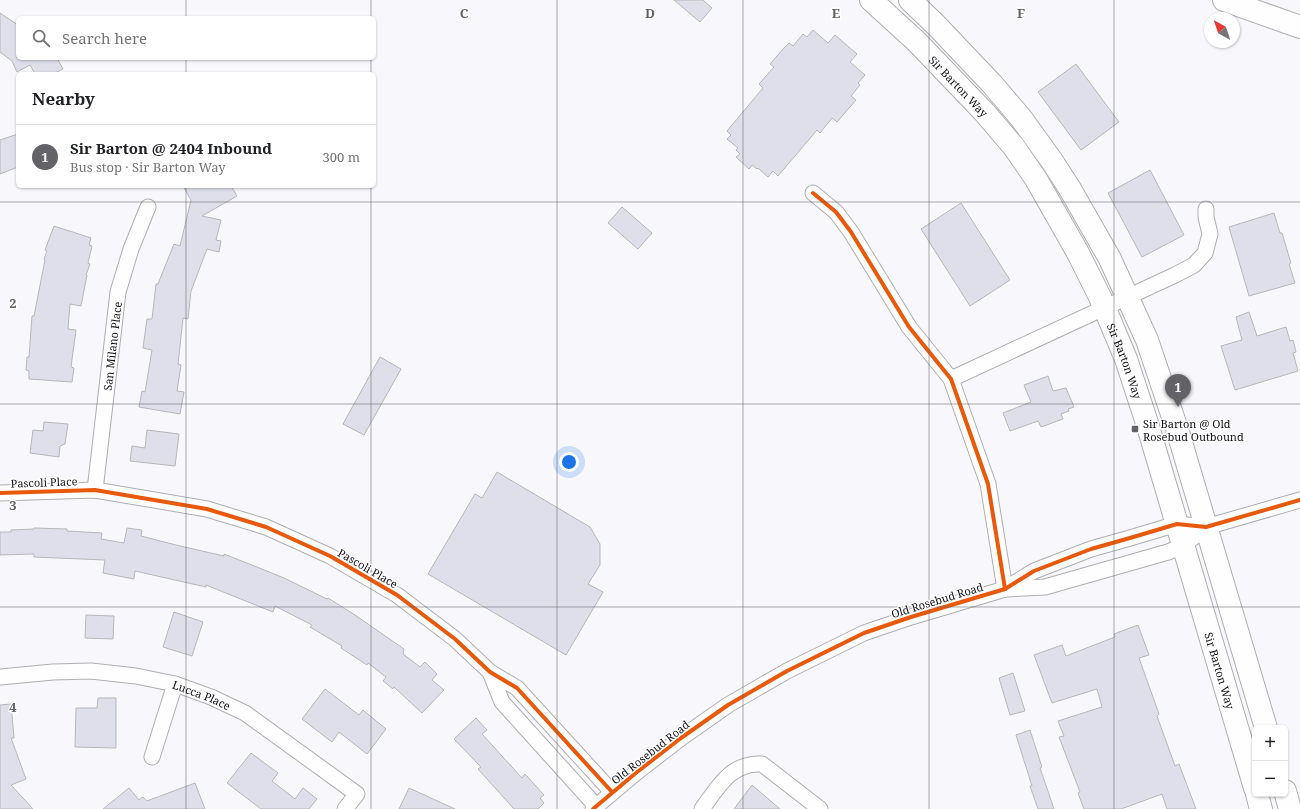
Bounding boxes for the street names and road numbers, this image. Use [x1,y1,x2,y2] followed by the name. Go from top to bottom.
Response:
[926,52,992,120] street label: Sir Barton Way
[99,300,124,391] street label: San Milano Place
[1104,321,1146,401] street label: Sir Barton Way
[10,473,78,491] street label: Pascoli Place
[335,545,401,591] street label: Pascoli Place
[889,579,985,621] street label: Old Rosebud Road
[1202,630,1239,711] street label: Sir Barton Way
[171,676,233,713] street label: Lucca Place
[608,717,692,787] street label: Old Rosebud Road

